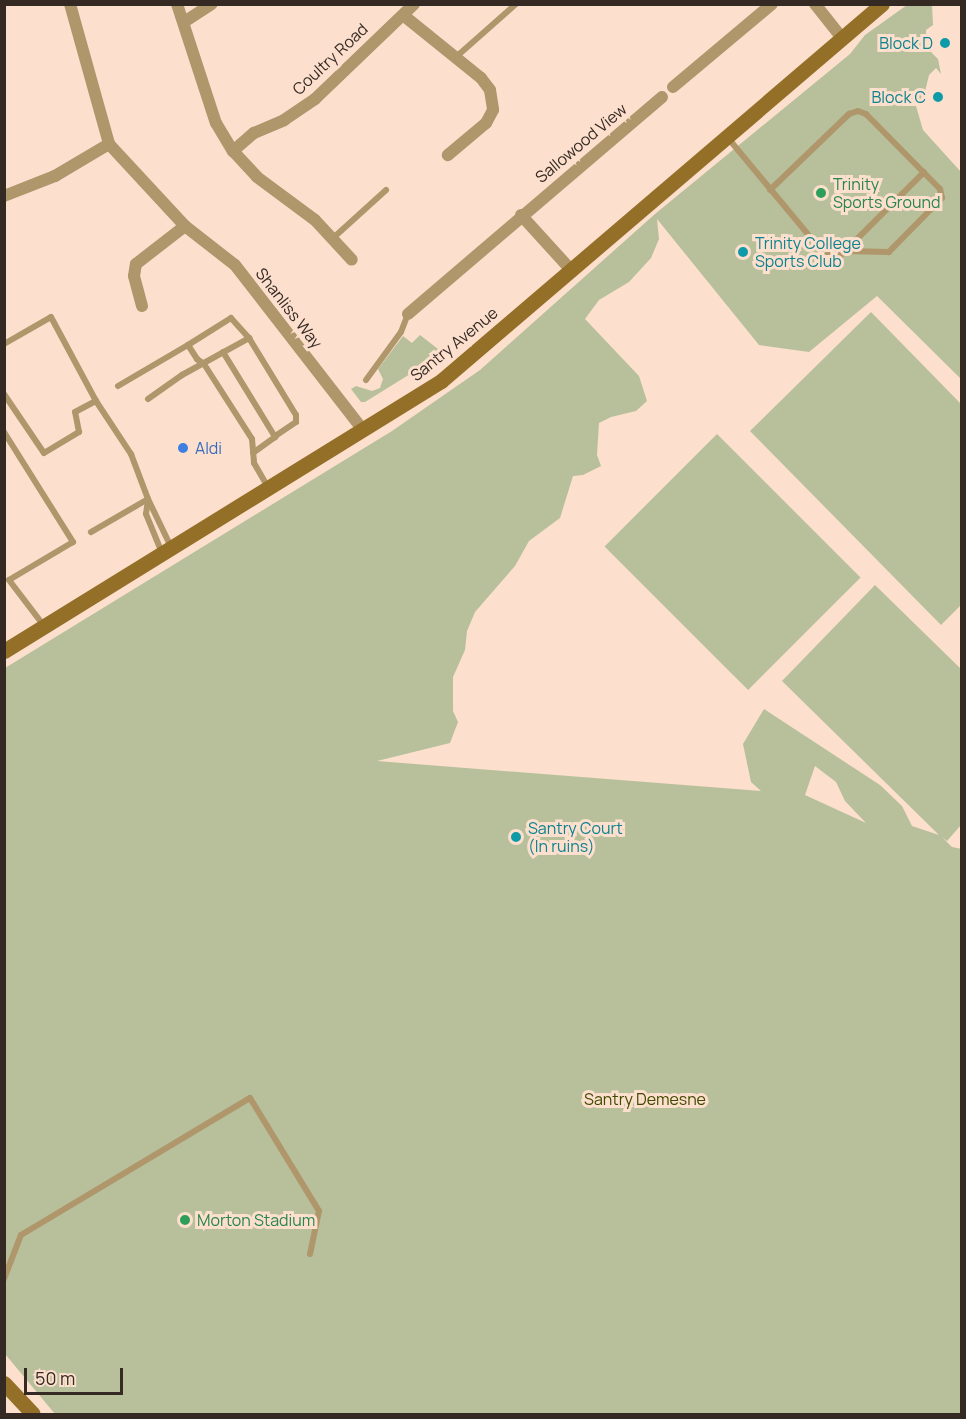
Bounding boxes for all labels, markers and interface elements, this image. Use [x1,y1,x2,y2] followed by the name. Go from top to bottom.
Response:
[288,19,372,99] street label: Coultry Road
[879,33,933,53] place label: Block D
[938,36,952,50] marker: Block D
[872,87,926,107] place label: Block C
[931,90,945,104] marker: Block C
[531,99,631,187] street label: Sallowood View
[833,174,940,212] place label: Trinity Sports Ground
[814,186,828,200] marker: Trinity Sports Ground
[755,233,861,271] place label: Trinity College Sports Club
[736,245,750,259] marker: Trinity College Sports Club
[252,264,326,352] street label: Shanliss Way
[406,303,502,385] street label: Santry Avenue
[195,438,222,458] place label: Aldi
[176,441,190,455] marker: Aldi
[528,818,623,856] place label: Santry Court (In ruins)
[509,830,523,844] marker: Santry Court (In ruins)
[584,1089,706,1109] park label: Santry Demesne
[197,1210,315,1230] place label: Morton Stadium
[178,1213,192,1227] marker: Morton Stadium
[27,1356,126,1394] scale bar
[35,1366,75,1390] text: 50 m

